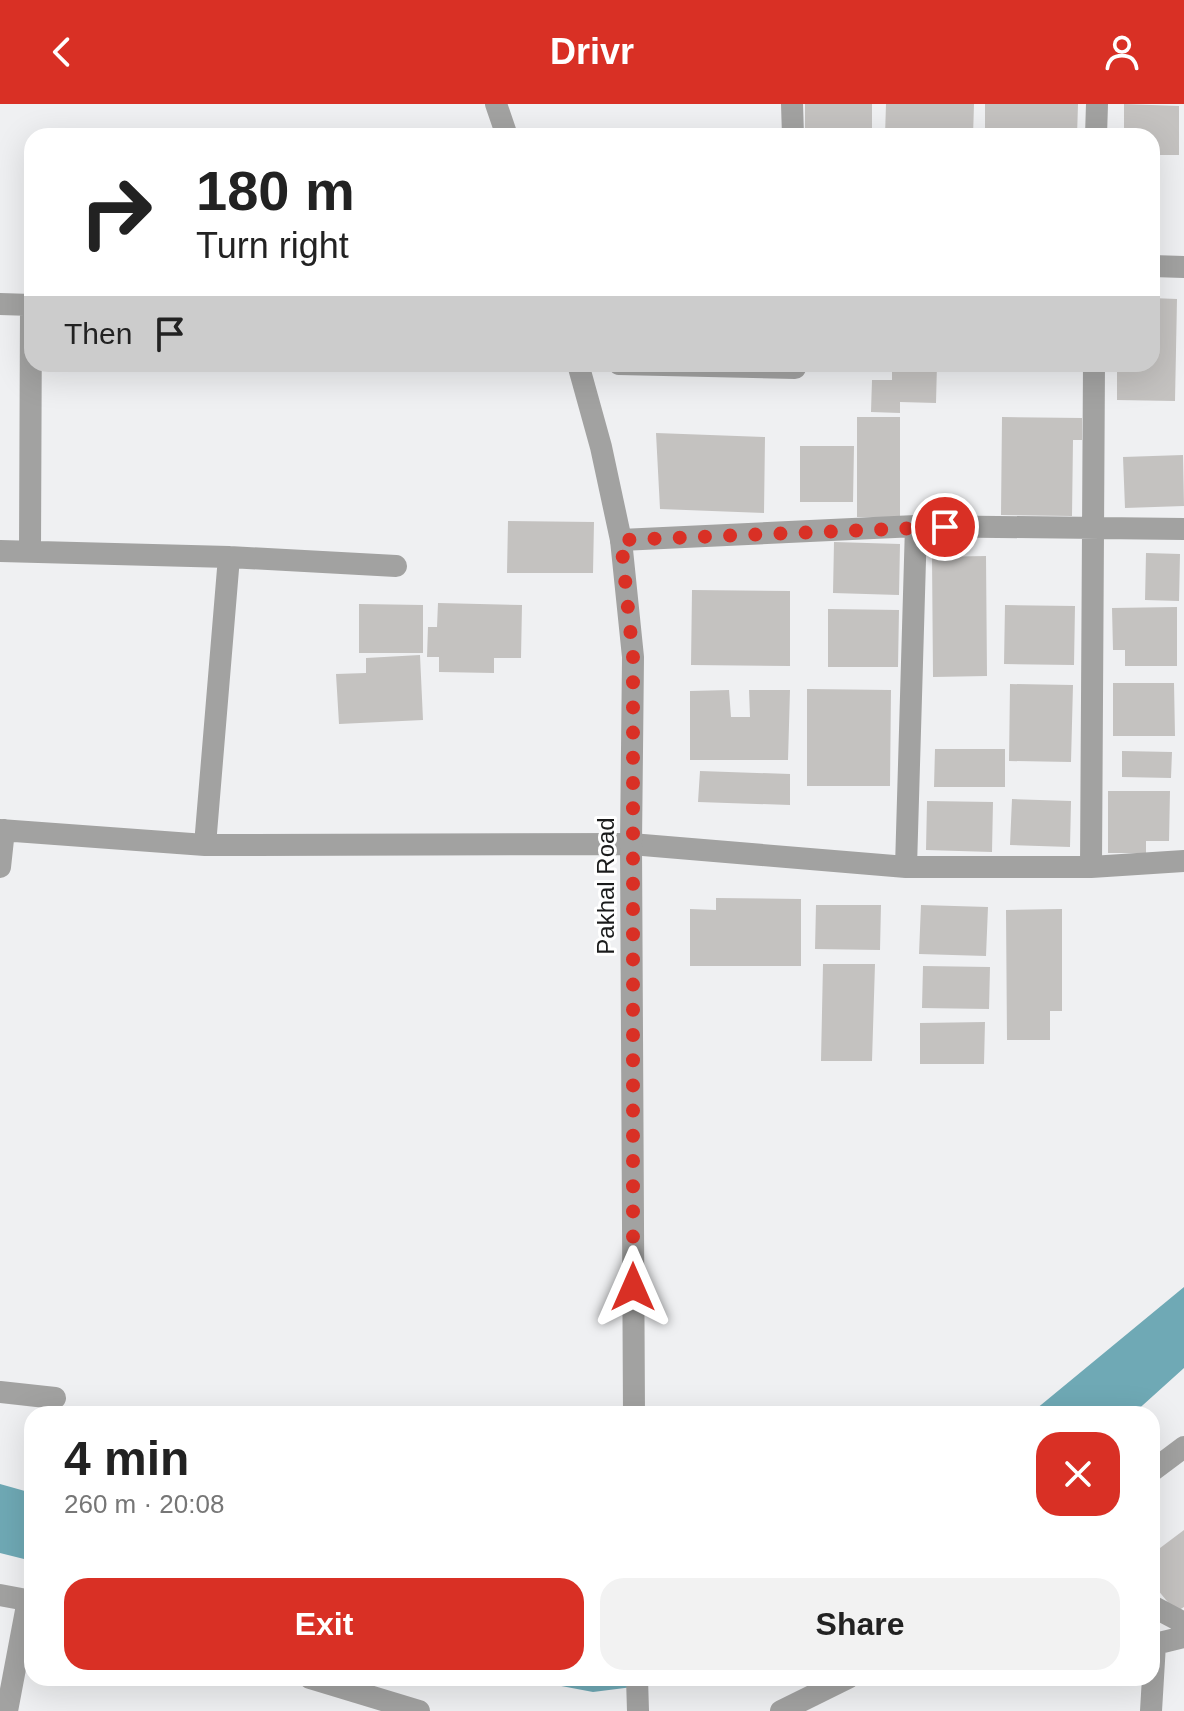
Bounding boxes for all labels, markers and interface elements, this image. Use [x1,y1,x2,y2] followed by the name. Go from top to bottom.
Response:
[40,30,84,74] icon: back
[1100,30,1144,74] icon: person
[550,31,634,72] text: Drivr
[196,159,355,222] text: 180 m
[64,160,168,264] icon: right
[196,225,349,266] text: Turn right
[148,312,192,356] icon: arrive
[64,317,132,350] text: Then
[911,493,979,561] pin
[923,505,967,549] icon: arrive
[592,817,619,955] street label: Pakhal Road
[591,1245,675,1329] position arrow
[64,1432,189,1485] text: 4 min
[1036,1432,1120,1516] button: close
[64,1489,224,1519] text: 260 m · 20:08
[64,1578,584,1670] button: Exit
[600,1578,1120,1670] button: Share

